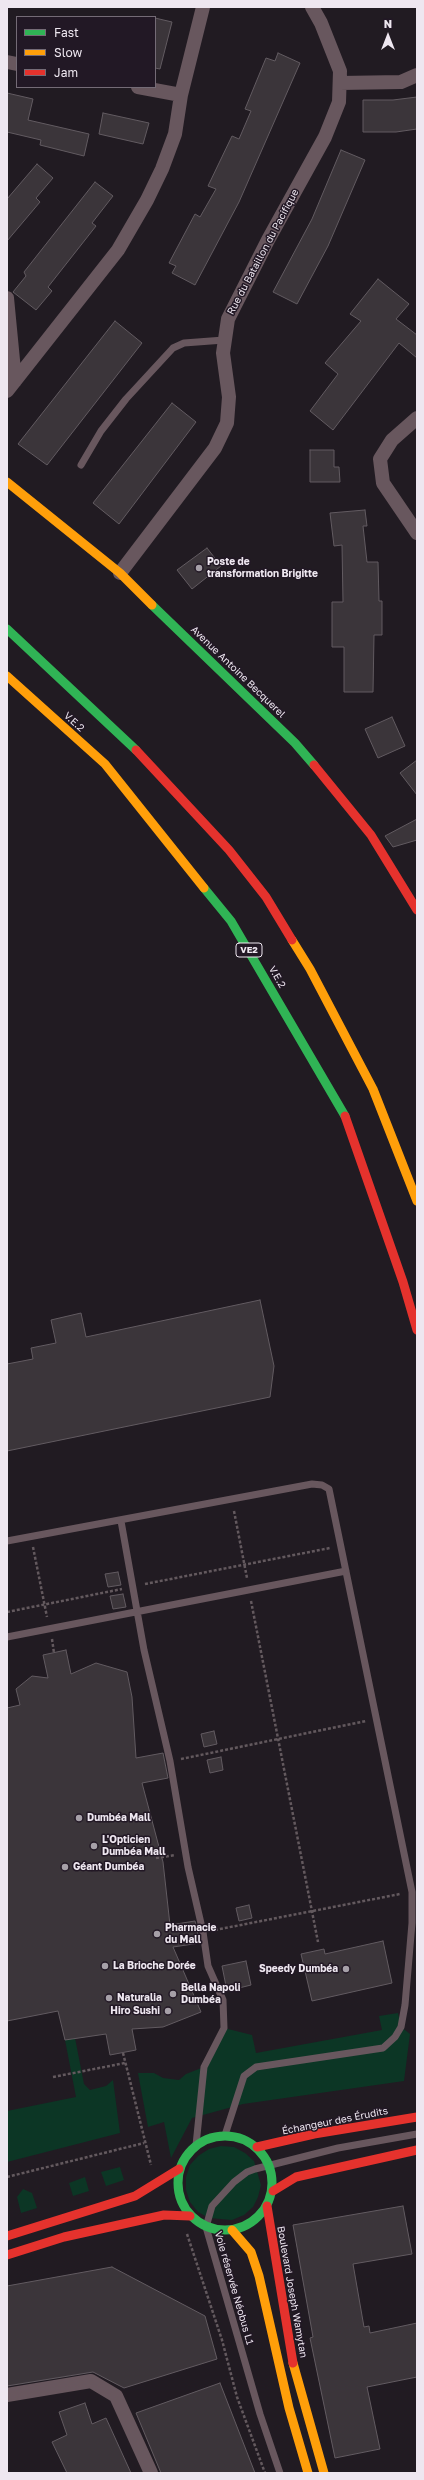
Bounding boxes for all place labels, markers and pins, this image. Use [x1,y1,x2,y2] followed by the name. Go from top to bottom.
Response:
[207,556,318,580] place label: Poste de transformation Brigitte
[194,563,204,573] marker: Poste de transformation Brigitte
[87,1812,151,1824] place label: Dumbéa Mall
[74,1813,84,1823] marker: Dumbéa Mall
[102,1834,166,1858] place label: L'Opticien Dumbéa Mall
[89,1841,99,1851] marker: L'Opticien Dumbéa Mall
[73,1861,144,1873] place label: Géant Dumbéa
[60,1862,70,1872] marker: Géant Dumbéa
[165,1922,216,1946] place label: Pharmacie du Mall
[152,1929,162,1939] marker: Pharmacie du Mall
[113,1960,196,1972] place label: La Brioche Dorée
[100,1961,110,1971] marker: La Brioche Dorée
[259,1963,338,1975] place label: Speedy Dumbéa
[341,1964,351,1974] marker: Speedy Dumbéa
[181,1982,241,2006] place label: Bella Napoli Dumbéa
[168,1989,178,1999] marker: Bella Napoli Dumbéa
[117,1992,162,2004] place label: Naturalia
[104,1993,114,2003] marker: Naturalia
[110,2005,160,2017] place label: Hiro Sushi
[163,2006,173,2016] marker: Hiro Sushi

